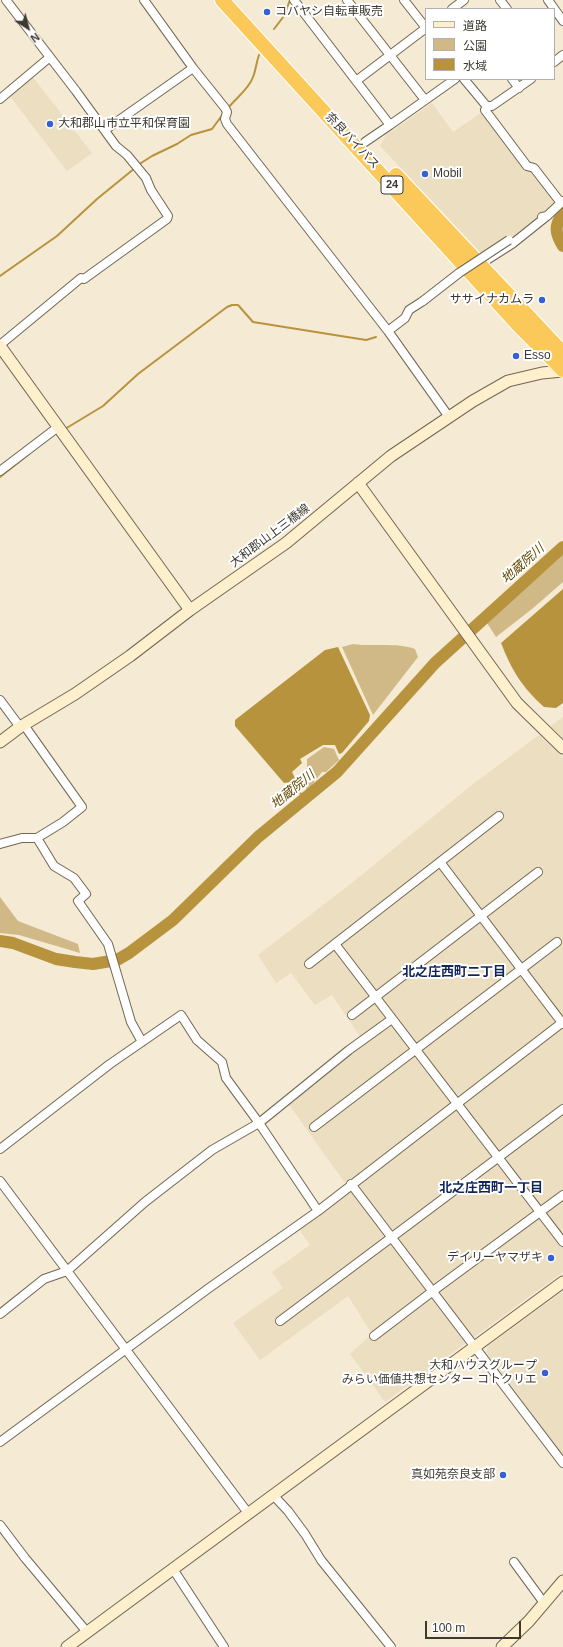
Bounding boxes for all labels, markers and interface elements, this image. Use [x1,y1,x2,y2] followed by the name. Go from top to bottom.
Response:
[275,5,383,19] place label: コバヤシ自転車販売
[262,7,272,17] marker: コバヤシ自転車販売
[8,8,48,48] north arrow
[425,8,555,80] legend
[463,19,487,33] text: 道路
[28,31,42,45] text: N
[463,39,487,53] text: 公園
[463,59,487,73] text: 水域
[322,110,382,172] street label: 奈良バイパス
[58,117,190,131] place label: 大和郡山市立平和保育園
[45,119,55,129] marker: 大和郡山市立平和保育園
[433,167,462,181] place label: Mobil
[420,169,430,179] marker: Mobil
[381,176,403,194] road number: 24
[450,293,534,307] place label: ササイナカムラ
[537,295,547,305] marker: ササイナカムラ
[524,349,551,363] place label: Esso
[511,351,521,361] marker: Esso
[227,501,313,571] street label: 大和郡山上三橋線
[498,541,548,587] water label: 地蔵院川
[268,768,318,812] water label: 地蔵院川
[402,964,506,980] district label: 北之庄西町二丁目
[439,1180,543,1196] district label: 北之庄西町一丁目
[447,1251,543,1265] place label: デイリーヤマザキ
[546,1253,556,1263] marker: デイリーヤマザキ
[342,1359,537,1387] place label: 大和ハウスグループ みらい価値共想センター コトクリエ
[540,1368,550,1378] marker: 大和ハウスグループ みらい価値共想センター コトクリエ
[411,1468,495,1482] place label: 真如苑奈良支部
[498,1470,508,1480] marker: 真如苑奈良支部
[427,1613,523,1639] scale bar
[432,1621,465,1635] text: 100 m

